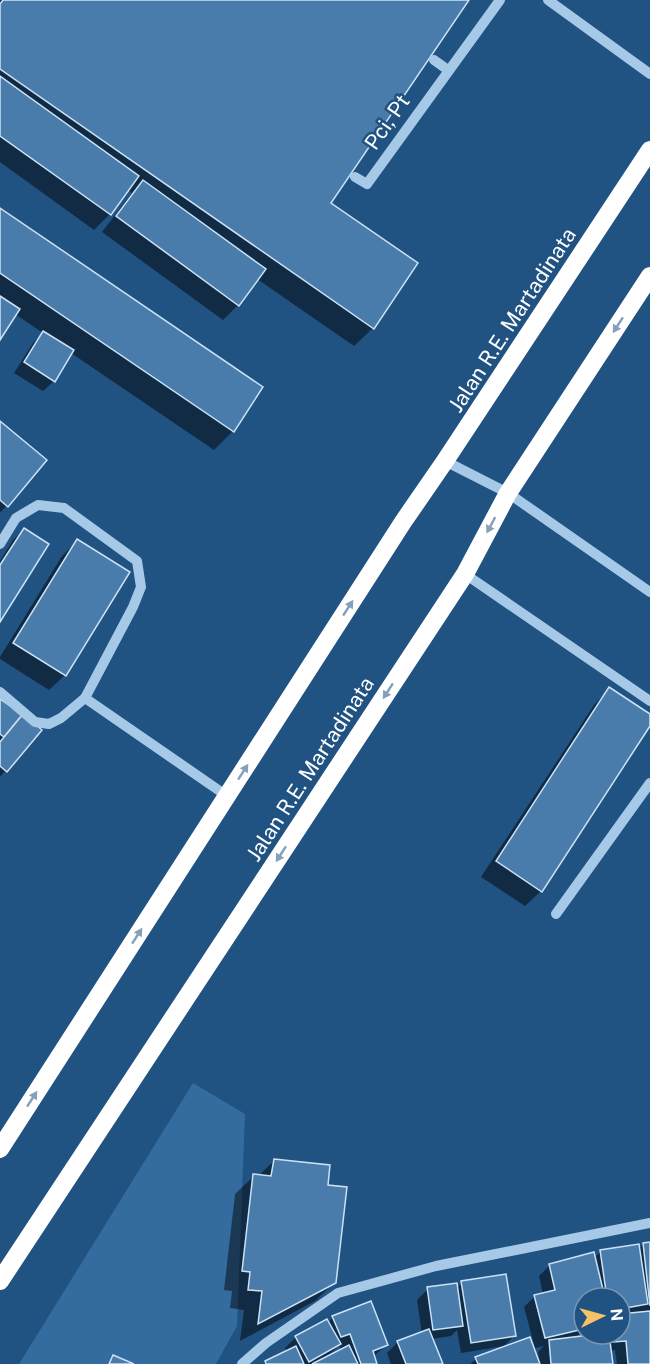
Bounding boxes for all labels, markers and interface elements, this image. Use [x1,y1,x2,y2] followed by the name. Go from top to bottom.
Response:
[359,90,415,154] street label: Pci, Pt
[443,223,581,417] street label: Jalan R.E. Martadinata
[612,317,624,333] one-way arrow
[486,517,496,534] one-way arrow
[342,600,354,616] one-way arrow
[241,672,379,866] street label: Jalan R.E. Martadinata
[383,683,394,699] one-way arrow
[237,763,248,780] one-way arrow
[276,846,287,862] one-way arrow
[132,927,143,944] one-way arrow
[26,1091,37,1108] one-way arrow
[572,1286,632,1346] north arrow
[606,1308,626,1322] text: N

